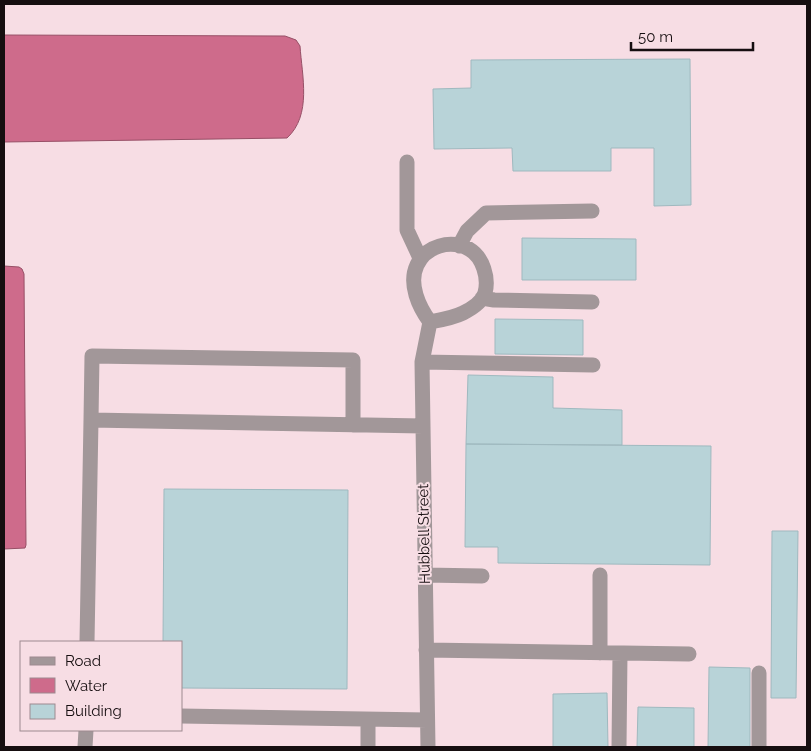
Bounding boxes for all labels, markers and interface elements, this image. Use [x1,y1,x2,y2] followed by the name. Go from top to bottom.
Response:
[631,20,754,52] scale bar
[638,28,673,46] text: 50 m
[414,484,434,584] street label: Hubbell Street
[20,641,182,731] legend
[65,652,101,670] text: Road
[65,677,108,695] text: Water
[65,702,122,720] text: Building

